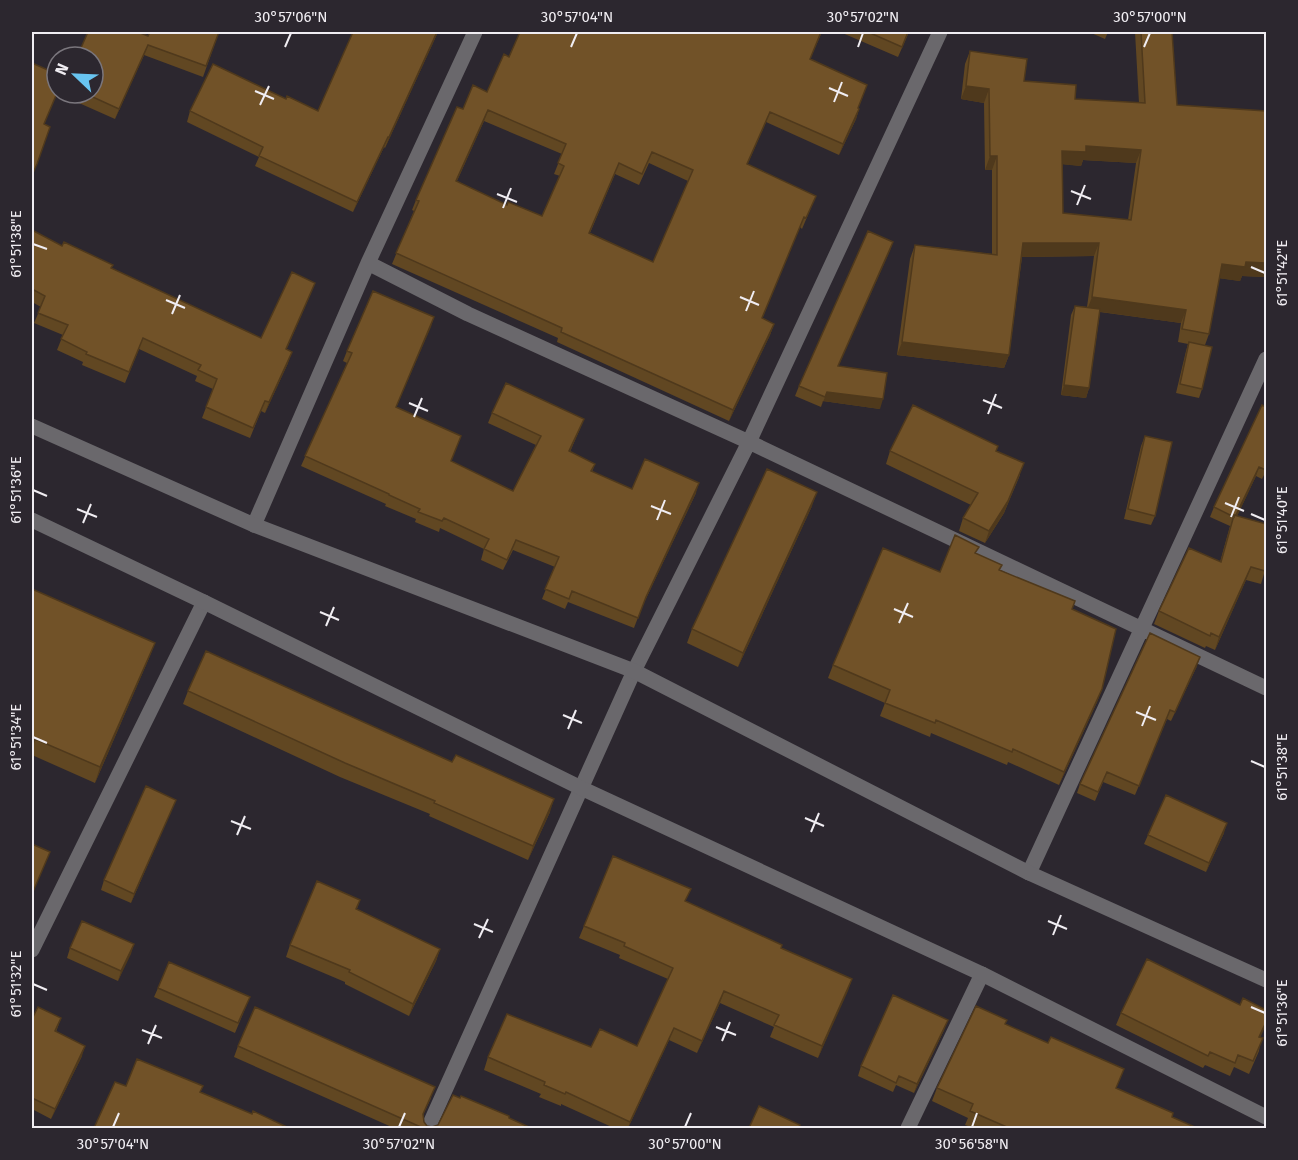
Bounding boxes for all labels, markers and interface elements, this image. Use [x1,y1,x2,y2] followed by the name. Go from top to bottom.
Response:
[254,8,328,26] text: 30°57'06"N
[541,8,613,26] text: 30°57'04"N
[827,8,899,26] text: 30°57'02"N
[1113,8,1187,26] text: 30°57'00"N
[45,45,105,105] north arrow
[51,61,72,78] text: N
[7,210,25,278] text: 61°51'38"E
[1273,240,1291,306] text: 61°51'42"E
[7,456,25,524] text: 61°51'36"E
[1273,486,1291,554] text: 61°51'40"E
[7,704,25,770] text: 61°51'34"E
[1273,733,1291,801] text: 61°51'38"E
[7,951,25,1017] text: 61°51'32"E
[1273,979,1291,1047] text: 61°51'36"E
[77,1135,149,1153] text: 30°57'04"N
[363,1135,435,1153] text: 30°57'02"N
[648,1135,722,1153] text: 30°57'00"N
[935,1135,1009,1153] text: 30°56'58"N

